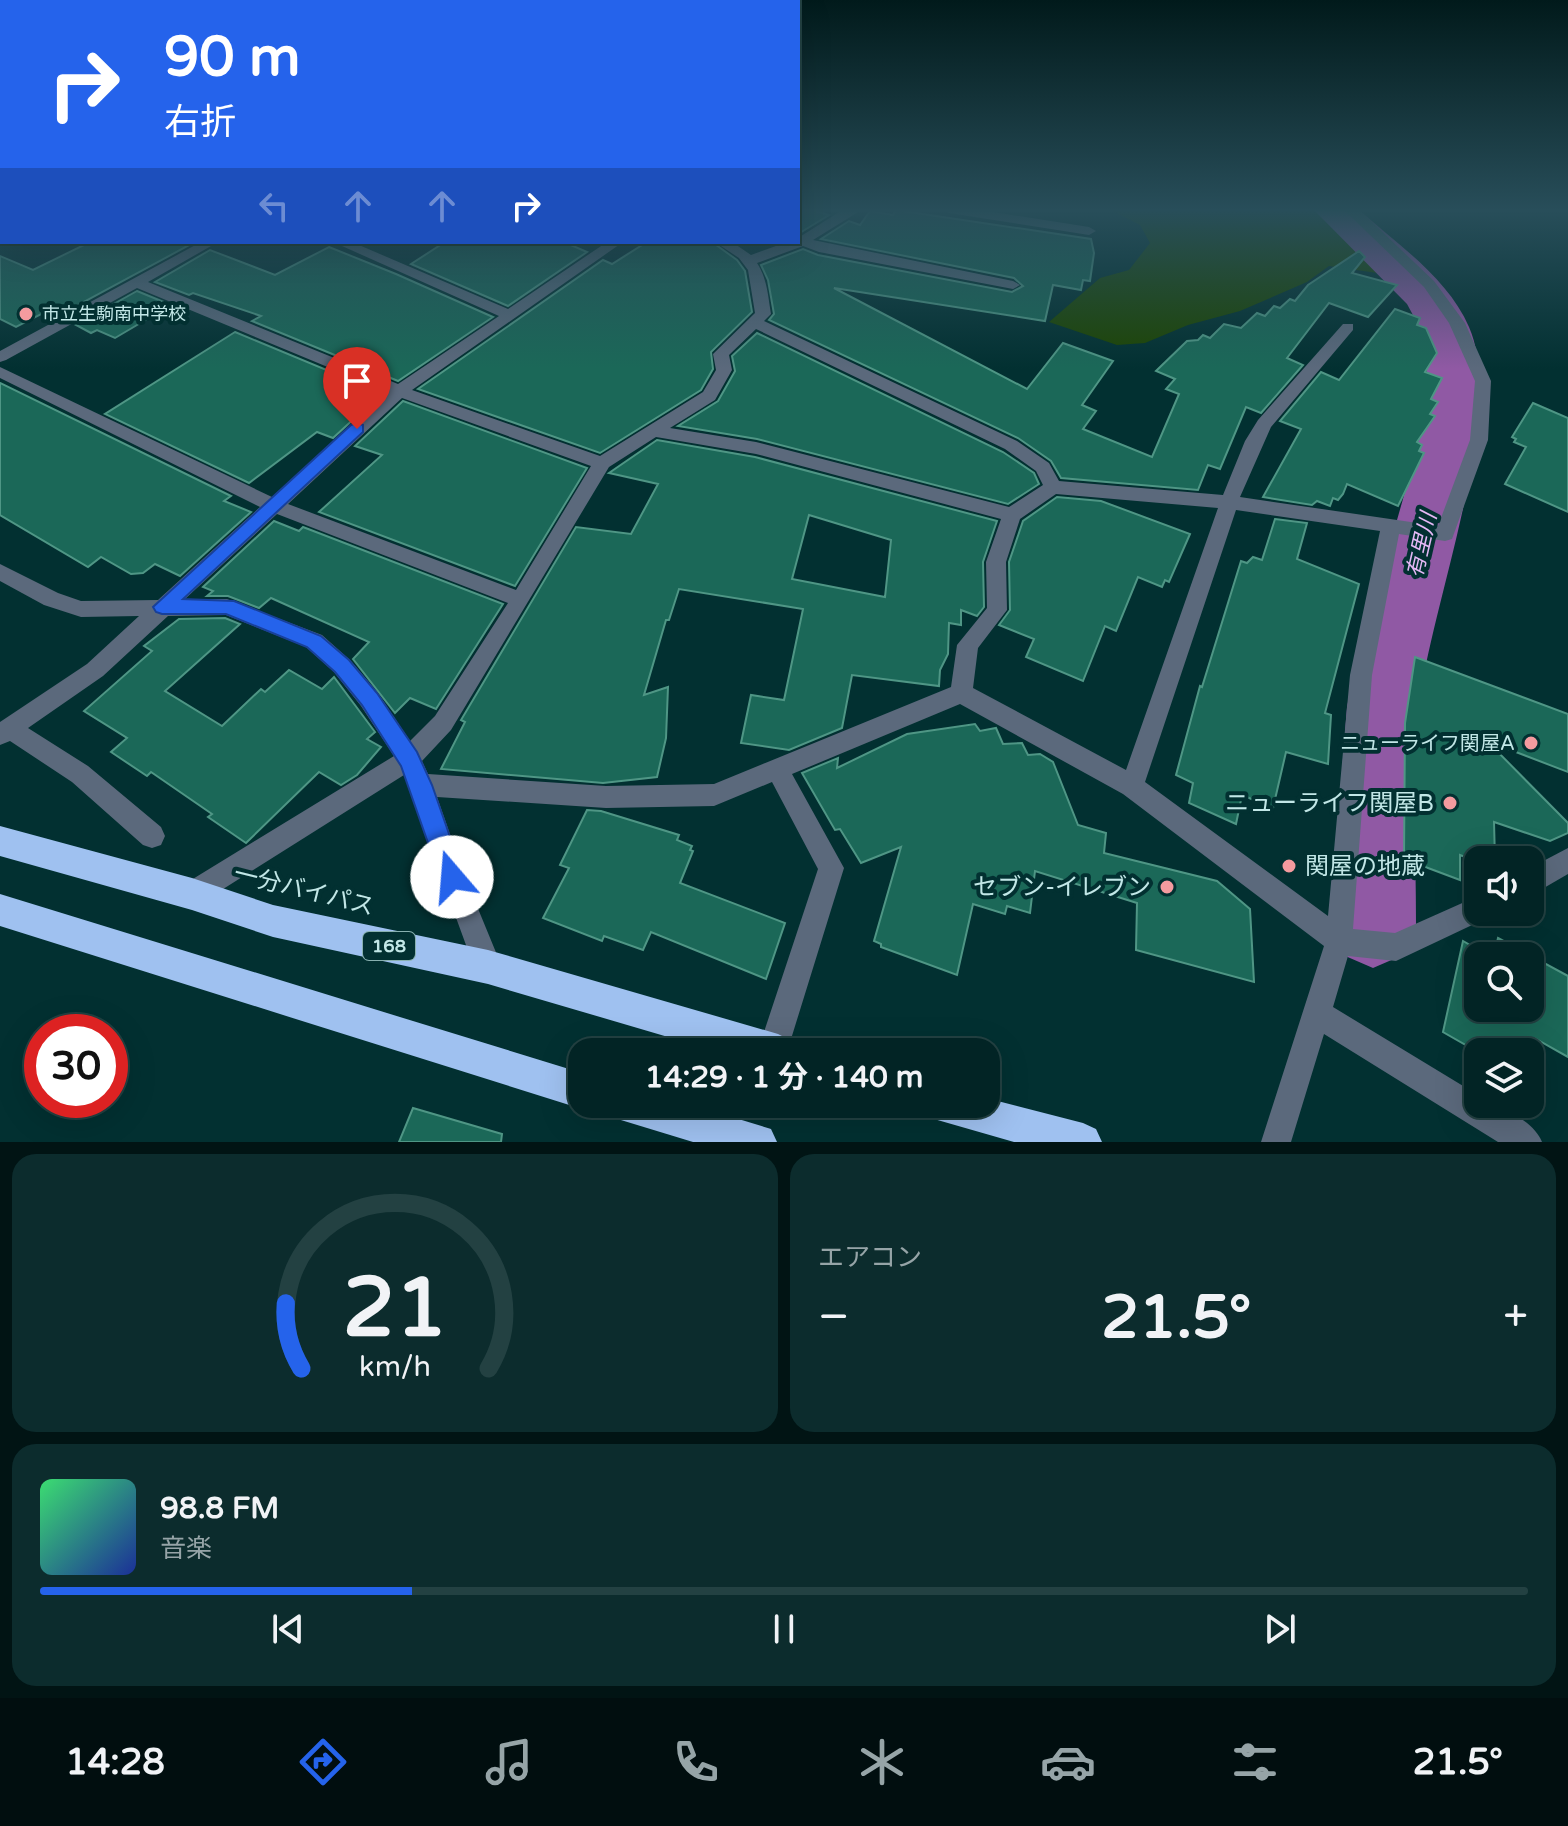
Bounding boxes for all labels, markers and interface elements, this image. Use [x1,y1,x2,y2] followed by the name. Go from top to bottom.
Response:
[164,24,300,91] text: 90 m
[32,32,136,136] icon: right
[164,101,236,144] text: 右折
[252,184,296,228] icon: left
[336,184,380,228] icon: ahead
[420,184,464,228] icon: ahead
[504,184,548,228] icon: right
[42,303,186,325] place label: 市立生駒南中学校
[17,305,35,323] marker: 市立生駒南中学校
[323,347,391,429] pin
[335,359,379,403] icon: arrive
[1402,508,1443,580] water label: 有里川
[1340,732,1515,756] place label: ニューライフ関屋A
[1522,734,1540,752] marker: ニューライフ関屋A
[1225,789,1434,818] place label: ニューライフ関屋B
[1441,794,1459,812] marker: ニューライフ関屋B
[410,835,494,919] position arrow
[1464,846,1544,1118] map controls
[1464,846,1544,926] button: sound
[1305,852,1425,881] place label: 関屋の地蔵
[1280,857,1298,875] marker: 関屋の地蔵
[231,859,377,922] street label: 一分バイパス
[973,873,1151,902] place label: セブン-イレブン
[1158,878,1176,896] marker: セブン-イレブン
[363,932,415,960] road number: 168
[1464,942,1544,1022] button: search
[24,1014,128,1118] speed limit sign: 30
[1464,1038,1544,1118] button: layers
[645,1059,923,1096] text: 14:29 · 1 分 · 140 m
[818,1242,922,1273] text: エアコン
[343,1259,447,1359] text: 21
[1101,1282,1251,1354] text: 21.5°
[818,1291,849,1344] text: −
[1503,1291,1528,1344] text: +
[359,1350,431,1384] text: km/h
[160,1490,279,1527] text: 98.8 FM
[160,1533,212,1564] text: 音楽
[266,1607,310,1651] icon: previous
[762,1607,806,1651] icon: pause
[1258,1607,1302,1651] icon: next
[295,1734,351,1790] icon: directions
[481,1734,537,1790] icon: music
[668,1734,724,1790] icon: phone
[854,1734,910,1790] icon: climate
[1040,1734,1096,1790] icon: car
[1227,1734,1283,1790] icon: filters
[65,1741,165,1784] text: 14:28
[1413,1741,1503,1784] text: 21.5°

